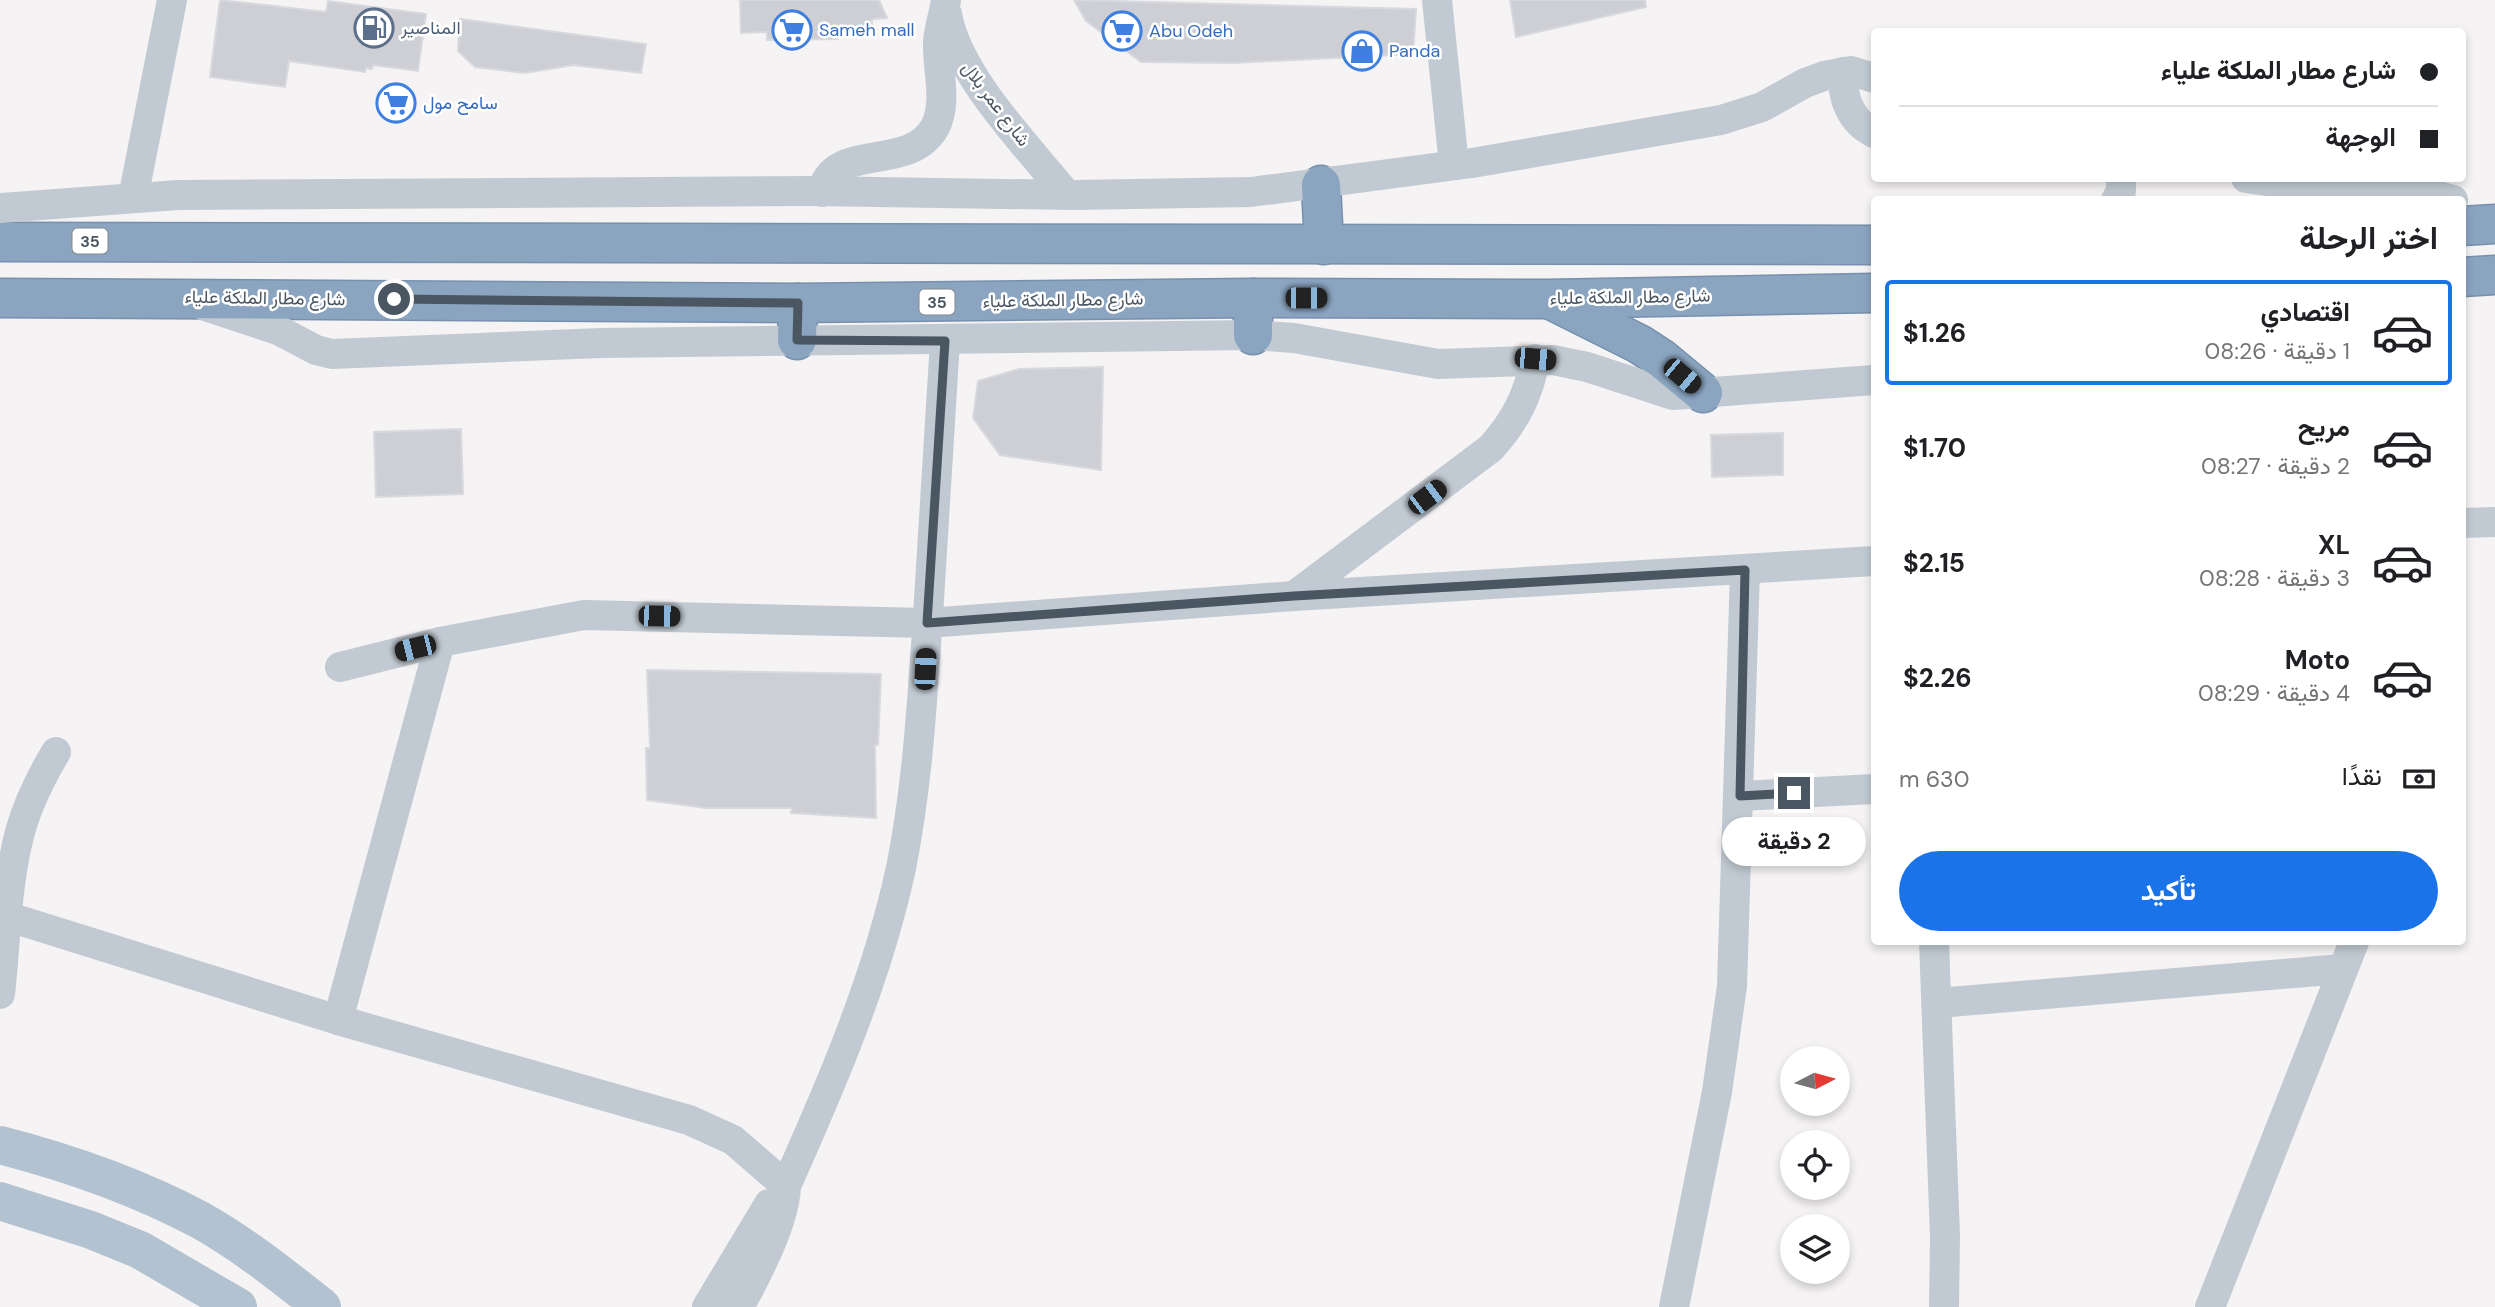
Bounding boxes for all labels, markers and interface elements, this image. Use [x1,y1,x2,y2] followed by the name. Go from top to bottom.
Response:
[353,7,395,49] fuel station icon: المناصير
[771,9,813,51] supermarket icon: Sameh mall
[1101,10,1143,52] supermarket icon: Abu Odeh
[400,16,461,40] place label: المناصير
[819,18,915,42] place label: Sameh mall
[1149,19,1233,43] place label: Abu Odeh
[1341,30,1383,72] shop icon: Panda
[1389,39,1440,63] place label: Panda
[2161,53,2396,87] text: شارع مطار الملكة علياء
[956,57,1036,151] street label: شارع عمر بلال
[375,82,417,124] supermarket icon: سامح مول
[423,91,498,115] place label: سامح مول
[2325,120,2396,154] text: الوجهة
[2299,217,2438,259] text: اختر الرحلة
[72,229,108,254] road number: 35
[378,283,410,315] route start
[1549,284,1711,310] street label: شارع مطار الملكة علياء
[184,285,346,311] street label: شارع مطار الملكة علياء
[982,287,1144,313] street label: شارع مطار الملكة علياء
[1286,288,1328,309] car
[920,290,954,314] road number: 35
[2261,295,2350,329] text: اقتصادي
[2371,301,2434,364] icon: car
[1903,316,1966,350] text: $1.26
[2205,336,2350,366] text: 1 دقيقة · 08:26
[1514,347,1557,371] car
[1660,354,1705,398] car
[2298,410,2350,444] text: مريح
[2371,416,2434,479] icon: car
[1903,431,1966,465] text: $1.70
[2201,451,2350,481] text: 2 دقيقة · 08:27
[1404,476,1451,518] car
[2318,528,2350,562] text: XL
[2371,531,2434,594] icon: car
[1903,546,1965,580] text: $2.15
[2199,563,2350,593] text: 3 دقيقة · 08:28
[638,605,681,627] car
[393,633,438,663] car
[2285,643,2350,677] text: Moto
[2371,646,2434,709] icon: car
[914,647,937,691] car
[1903,661,1972,695] text: $2.26
[2198,678,2350,708] text: 4 دقيقة · 08:29
[2342,759,2382,793] text: نقدًا
[2400,760,2438,798] icon: cash
[1899,764,1969,794] text: 630 m
[1778,777,1810,809] route end
[1722,818,1866,866] callout: 2 دقيقة
[1758,826,1830,856] text: 2 دقيقة
[1899,851,2438,931] button: تأكيد
[1780,1046,1850,1116] north arrow
[1780,1046,1850,1284] map controls
[1780,1130,1850,1200] button: locate
[1780,1214,1850,1284] button: layers

